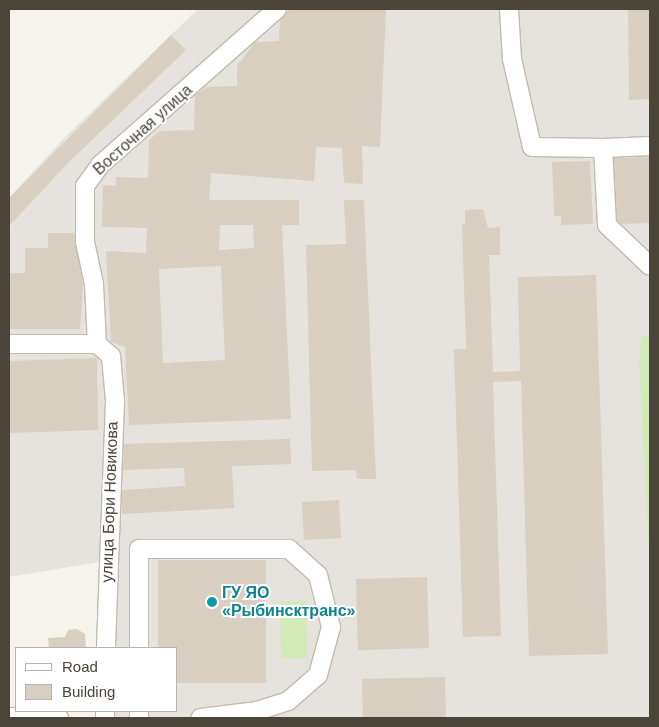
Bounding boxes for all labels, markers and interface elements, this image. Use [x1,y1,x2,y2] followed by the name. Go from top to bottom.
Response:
[90,81,196,179] street label: Восточная улица
[98,421,122,583] street label: улица Бори Новикова
[222,583,355,621] place label: ГУ ЯО «Рыбинсктранс»
[206,596,218,608] marker: ГУ ЯО «Рыбинсктранс»
[15,647,178,712] legend
[62,658,98,675] text: Road
[62,683,115,700] text: Building

